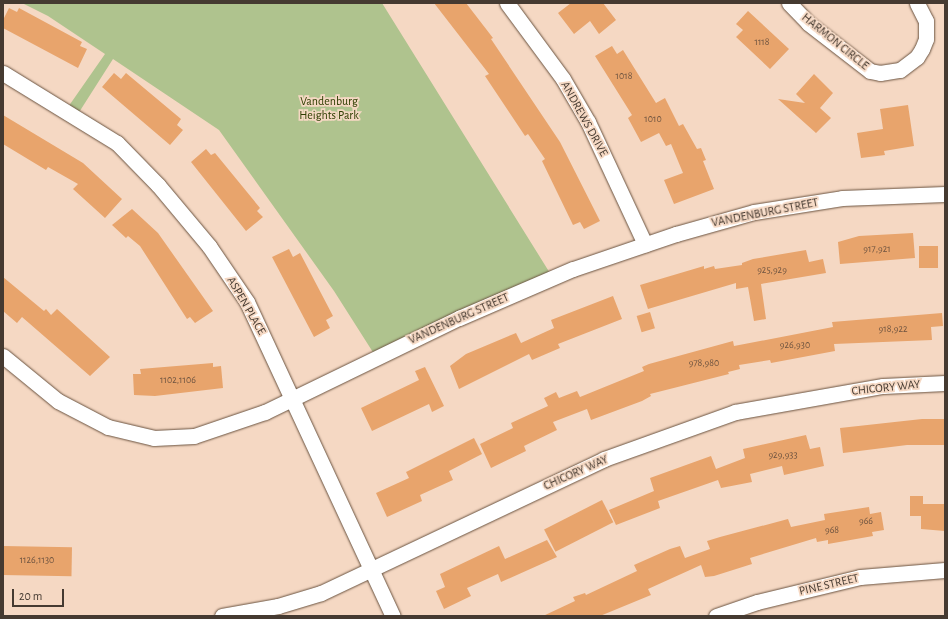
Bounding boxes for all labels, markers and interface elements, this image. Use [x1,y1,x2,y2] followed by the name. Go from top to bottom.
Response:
[799,11,871,73] street label: HARMON CIRCLE
[754,37,770,49] house number: 1118
[616,71,632,83] house number: 1018
[557,79,611,159] street label: ANDREWS DRIVE
[299,95,359,123] park label: Vandenburg Heights Park
[644,114,662,126] house number: 1010
[710,196,820,230] street label: VANDENBURG STREET
[863,244,891,256] house number: 917,921
[757,265,787,277] house number: 925,929
[224,274,268,338] street label: ASPEN PLACE
[407,290,511,348] street label: VANDENBURG STREET
[879,324,907,336] house number: 918,922
[780,340,810,352] house number: 926,930
[689,358,719,370] house number: 978,980
[160,375,196,387] house number: 1102,1106
[851,377,921,399] street label: CHICORY WAY
[768,450,798,462] house number: 929,933
[542,452,610,494] street label: CHICORY WAY
[859,516,873,528] house number: 966
[825,525,839,537] house number: 968
[20,555,54,567] house number: 1126,1130
[798,571,860,599] street label: PINE STREET
[14,581,66,607] scale bar
[19,590,42,602] text: 20 m

